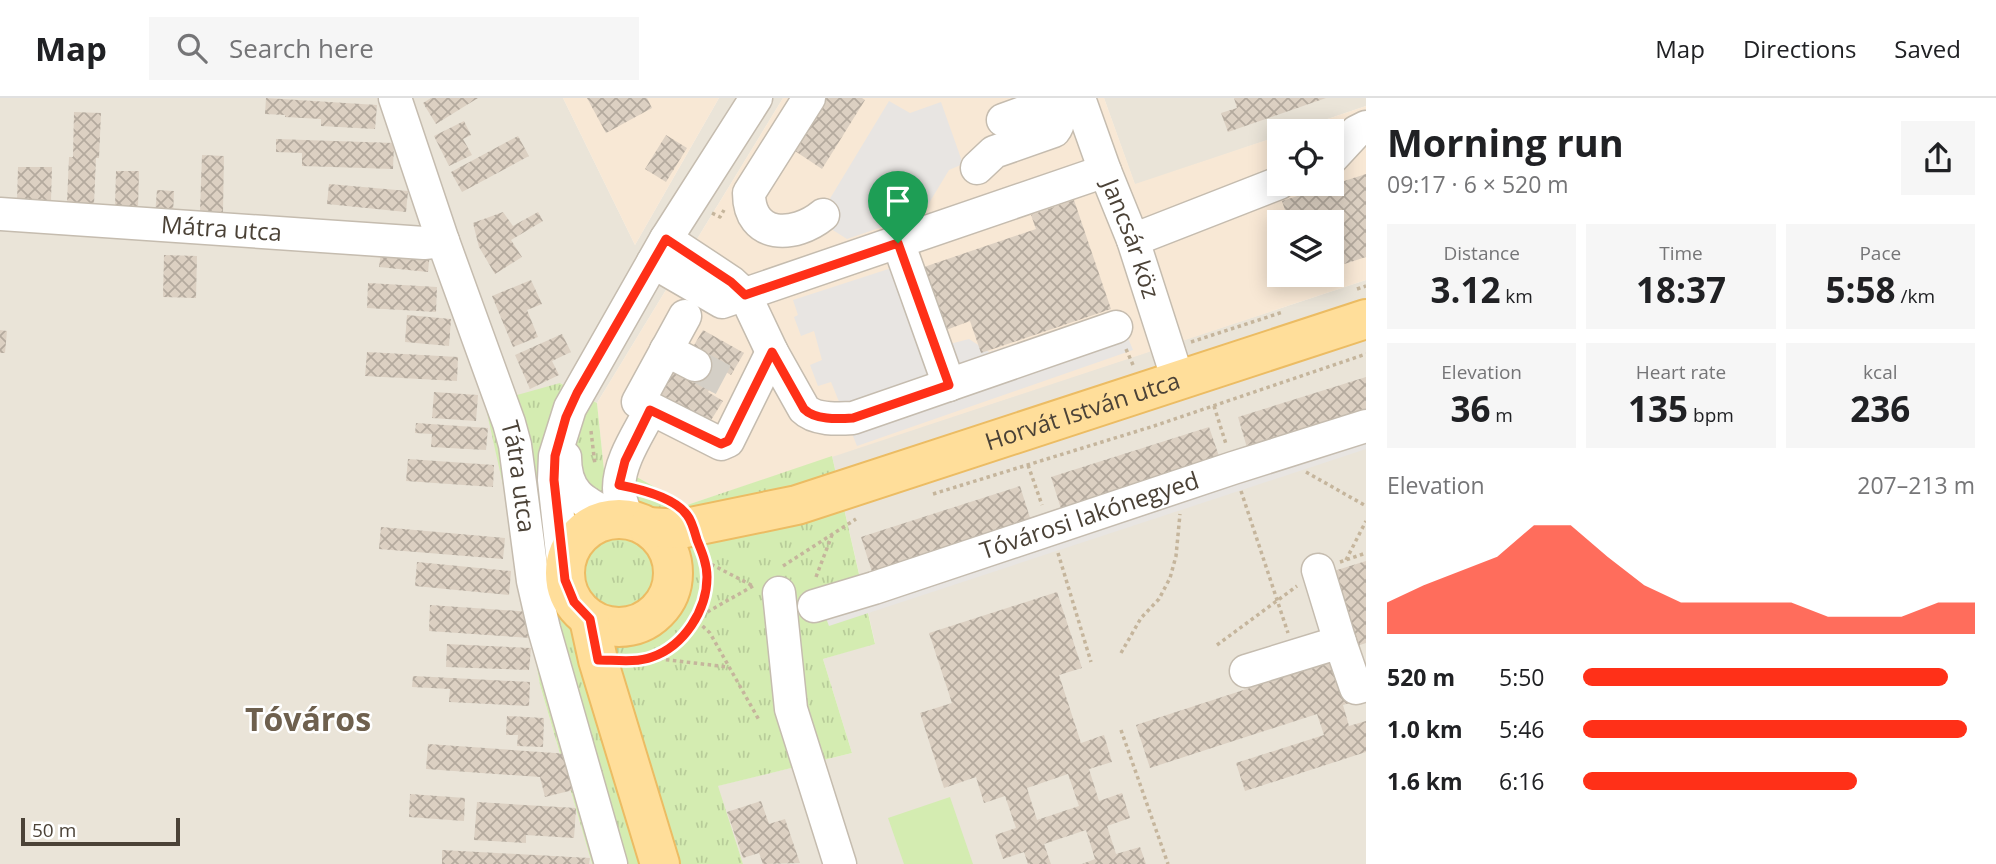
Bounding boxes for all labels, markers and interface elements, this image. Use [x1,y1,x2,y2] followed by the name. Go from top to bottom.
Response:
[149,17,639,80] search box
[35,26,107,71] text: Map
[173,29,211,67] icon: search
[229,30,374,66] text: Search here
[1655,32,1705,65] text: Map
[1743,32,1856,65] text: Directions
[1894,32,1961,65] text: Saved
[1387,116,1624,168] text: Morning run
[1267,119,1344,287] map controls
[1267,119,1344,196] button: locate
[1901,121,1975,195] button: share
[1387,168,1569,200] text: 09:17 · 6 × 520 m
[868,171,928,243] pin
[1094,172,1169,302] street label: Jancsár köz
[879,182,917,220] icon: arrive
[160,207,283,248] street label: Mátra utca
[1267,210,1344,287] button: layers
[1443,240,1520,266] text: Distance
[1659,240,1703,266] text: Time
[1859,240,1901,266] text: Pace
[1430,266,1500,313] text: 3.12
[1636,266,1726,313] text: 18:37
[1826,266,1896,313] text: 5:58
[1500,283,1533,309] text: km
[1896,283,1935,309] text: /km
[1441,359,1522,385] text: Elevation
[1636,359,1726,385] text: Heart rate
[1863,359,1898,385] text: kcal
[980,363,1184,457] street label: Horvát István utca
[1450,385,1490,432] text: 36
[1628,385,1688,432] text: 135
[1850,385,1910,432] text: 236
[1490,402,1513,428] text: m
[1688,402,1734,428] text: bpm
[494,417,544,534] street label: Tátra utca
[975,463,1203,566] street label: Tóvárosi lakónegyed
[1387,469,1485,501] text: Elevation
[1857,469,1975,501] text: 207–213 m
[1387,661,1455,693] text: 520 m
[1499,661,1545,693] text: 5:50
[245,697,371,740] district label: Tóváros
[1387,713,1463,745] text: 1.0 km
[1499,713,1545,745] text: 5:46
[1387,765,1463,797] text: 1.6 km
[1499,765,1545,797] text: 6:16
[21,815,180,847] scale bar
[32,817,76,843] text: 50 m

